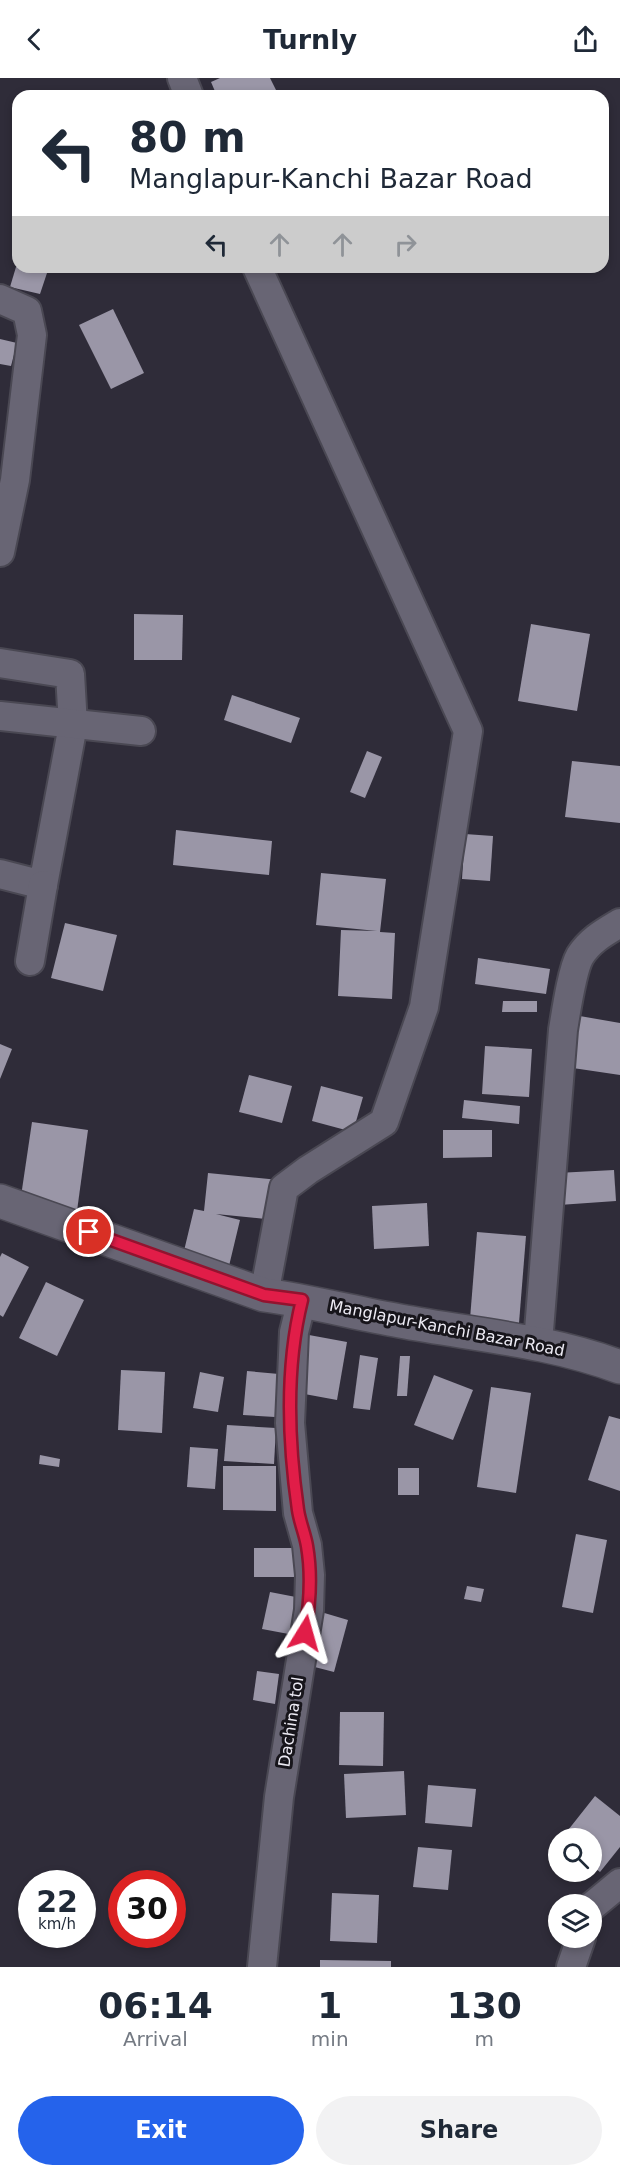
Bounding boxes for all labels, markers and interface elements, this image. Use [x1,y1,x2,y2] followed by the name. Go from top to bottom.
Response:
[18,23,51,56] icon: back
[569,23,602,56] icon: share
[263,24,357,55] text: Turnly
[129,113,246,162] text: 80 m
[30,114,108,192] icon: left
[129,163,533,194] text: Manglapur-Kanchi Bazar Road
[200,228,233,261] icon: left
[263,228,296,261] icon: ahead
[326,228,359,261] icon: ahead
[389,228,422,261] icon: right
[63,1206,114,1257] pin
[72,1215,105,1248] icon: arrive
[328,1296,566,1360] street label: Manglapur-Kanchi Bazar Road
[273,1601,337,1665] position arrow
[274,1676,308,1768] street label: Dachina tol
[548,1828,602,1948] map controls
[548,1828,602,1882] button: search
[108,1870,186,1948] speed limit sign: 30
[36,1884,78,1919] text: 22
[548,1894,602,1948] button: layers
[38,1915,76,1933] text: km/h
[98,1985,213,2026] text: 06:14
[317,1985,342,2026] text: 1
[447,1985,522,2026] text: 130
[123,2027,188,2051] text: Arrival
[311,2027,349,2051] text: min
[475,2027,494,2051] text: m
[18,2096,304,2165] button: Exit
[316,2096,602,2165] button: Share

